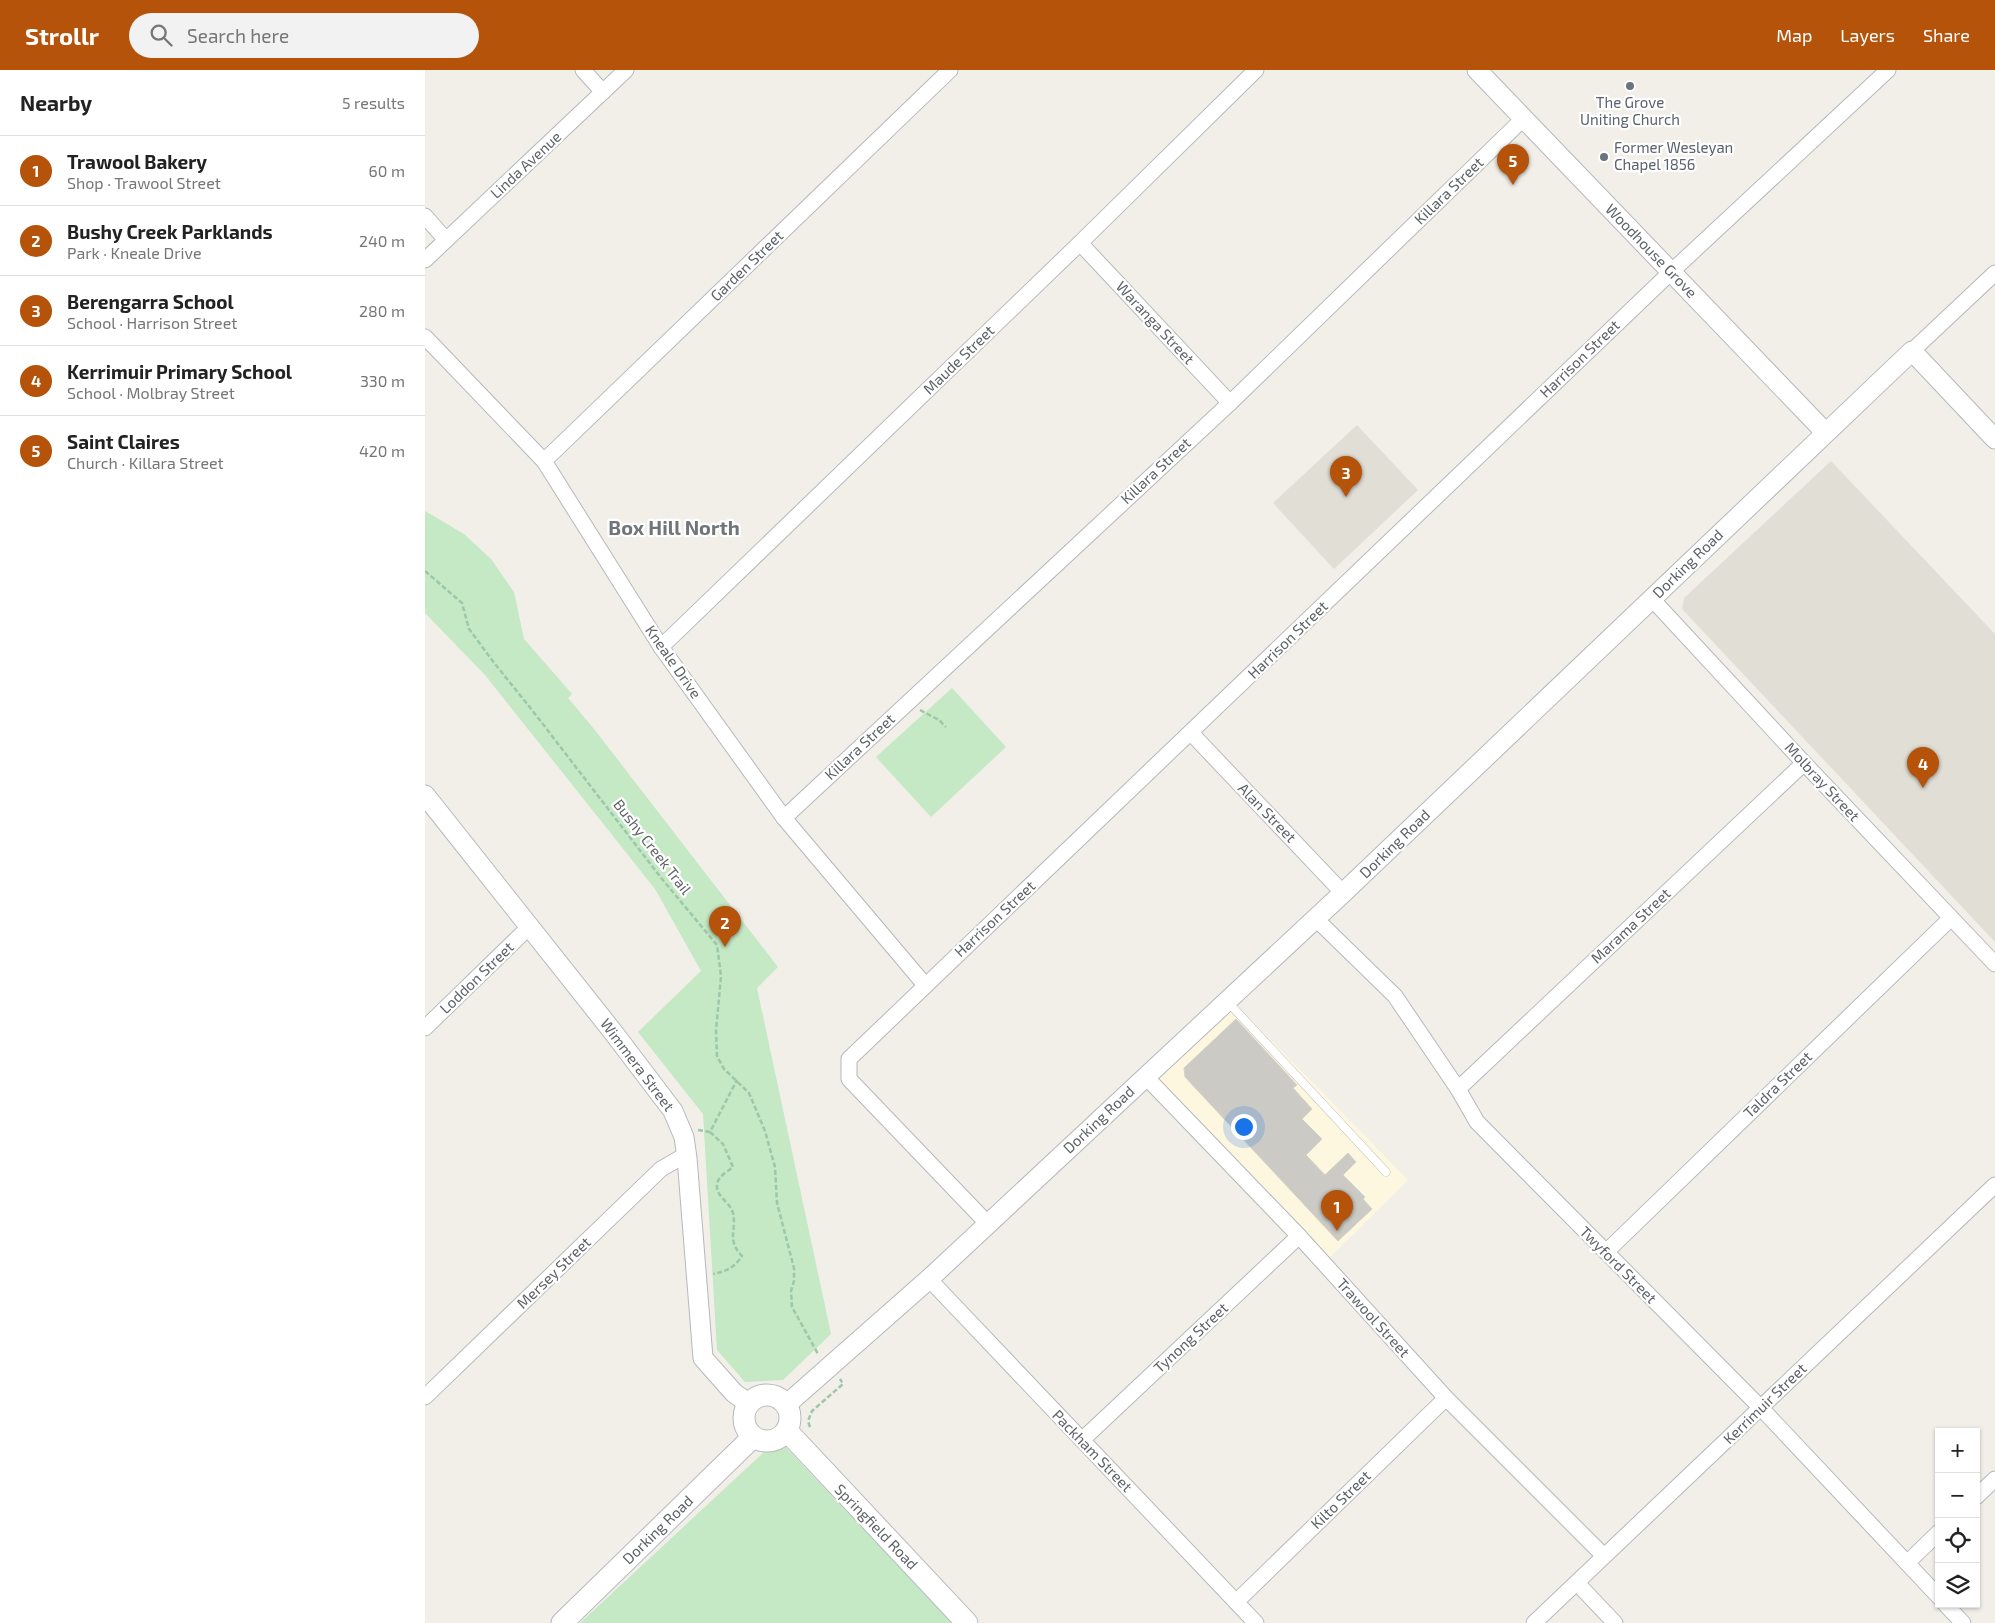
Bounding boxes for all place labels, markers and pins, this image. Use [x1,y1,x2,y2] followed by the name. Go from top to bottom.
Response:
[1624,80,1636,92] marker: The Grove Uniting Church
[1580,93,1680,128] place label: The Grove Uniting Church
[1614,138,1733,173] place label: Former Wesleyan Chapel 1856
[1497,144,1529,185] pin: 5
[1598,151,1610,163] marker: Former Wesleyan Chapel 1856
[1330,456,1362,497] pin: 3
[1907,747,1939,788] pin: 4
[709,906,741,947] pin: 2
[1321,1190,1353,1231] pin: 1

